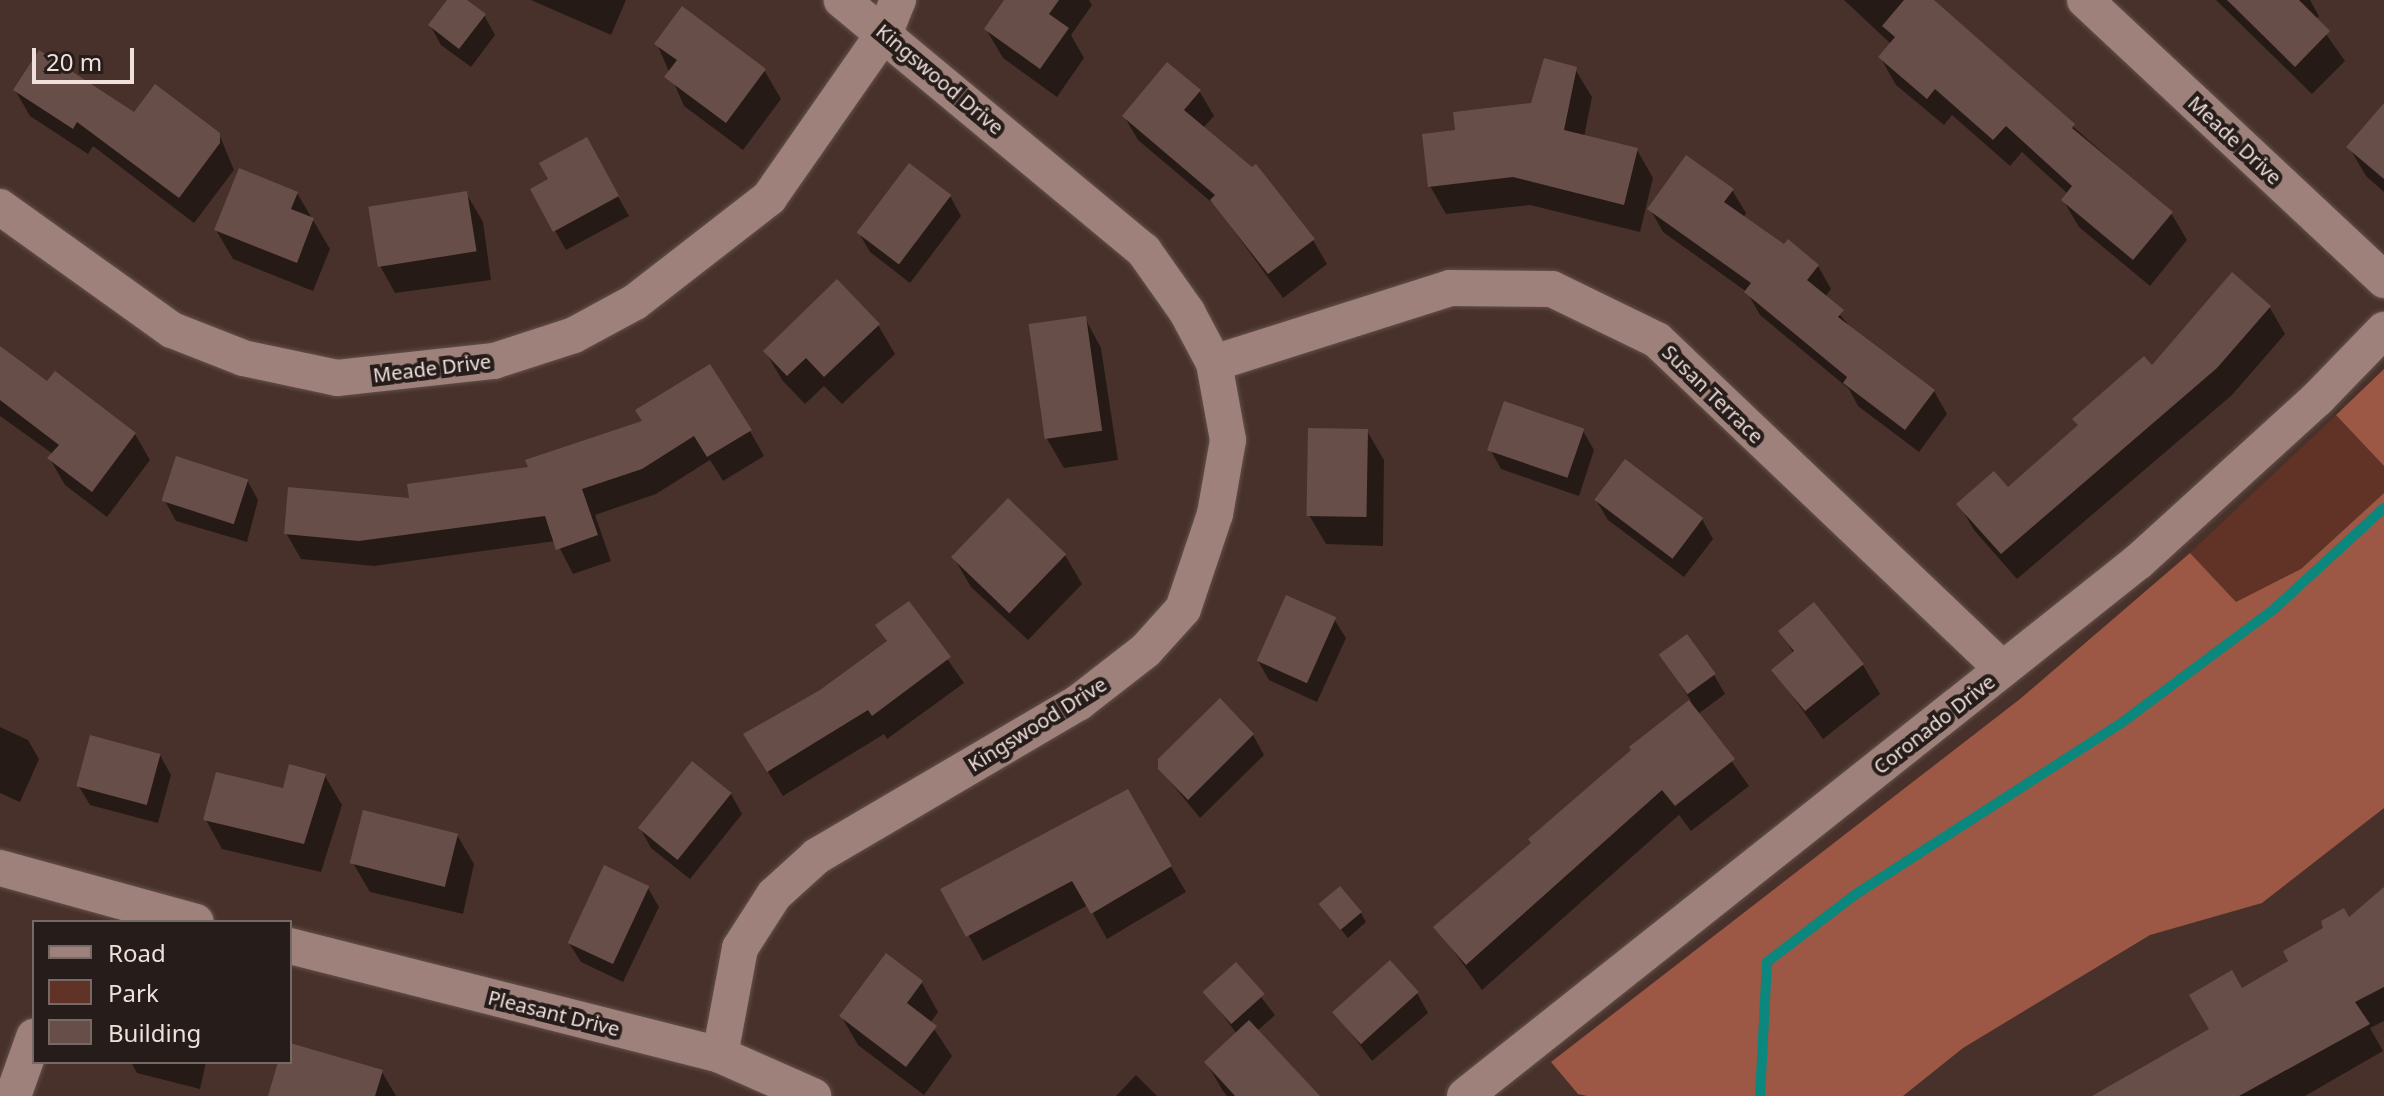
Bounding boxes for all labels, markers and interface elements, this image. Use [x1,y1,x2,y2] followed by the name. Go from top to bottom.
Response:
[872,19,1008,139] street label: Kingswood Drive
[36,32,138,82] scale bar
[46,45,102,78] text: 20 m
[2183,91,2287,189] street label: Meade Drive
[1658,340,1768,448] street label: Susan Terrace
[372,349,492,387] street label: Meade Drive
[1869,669,1999,779] street label: Coronado Drive
[963,672,1111,776] street label: Kingswood Drive
[32,920,292,1064] legend
[108,936,166,969] text: Road
[108,976,159,1009] text: Park
[486,985,622,1041] street label: Pleasant Drive
[108,1016,201,1049] text: Building

